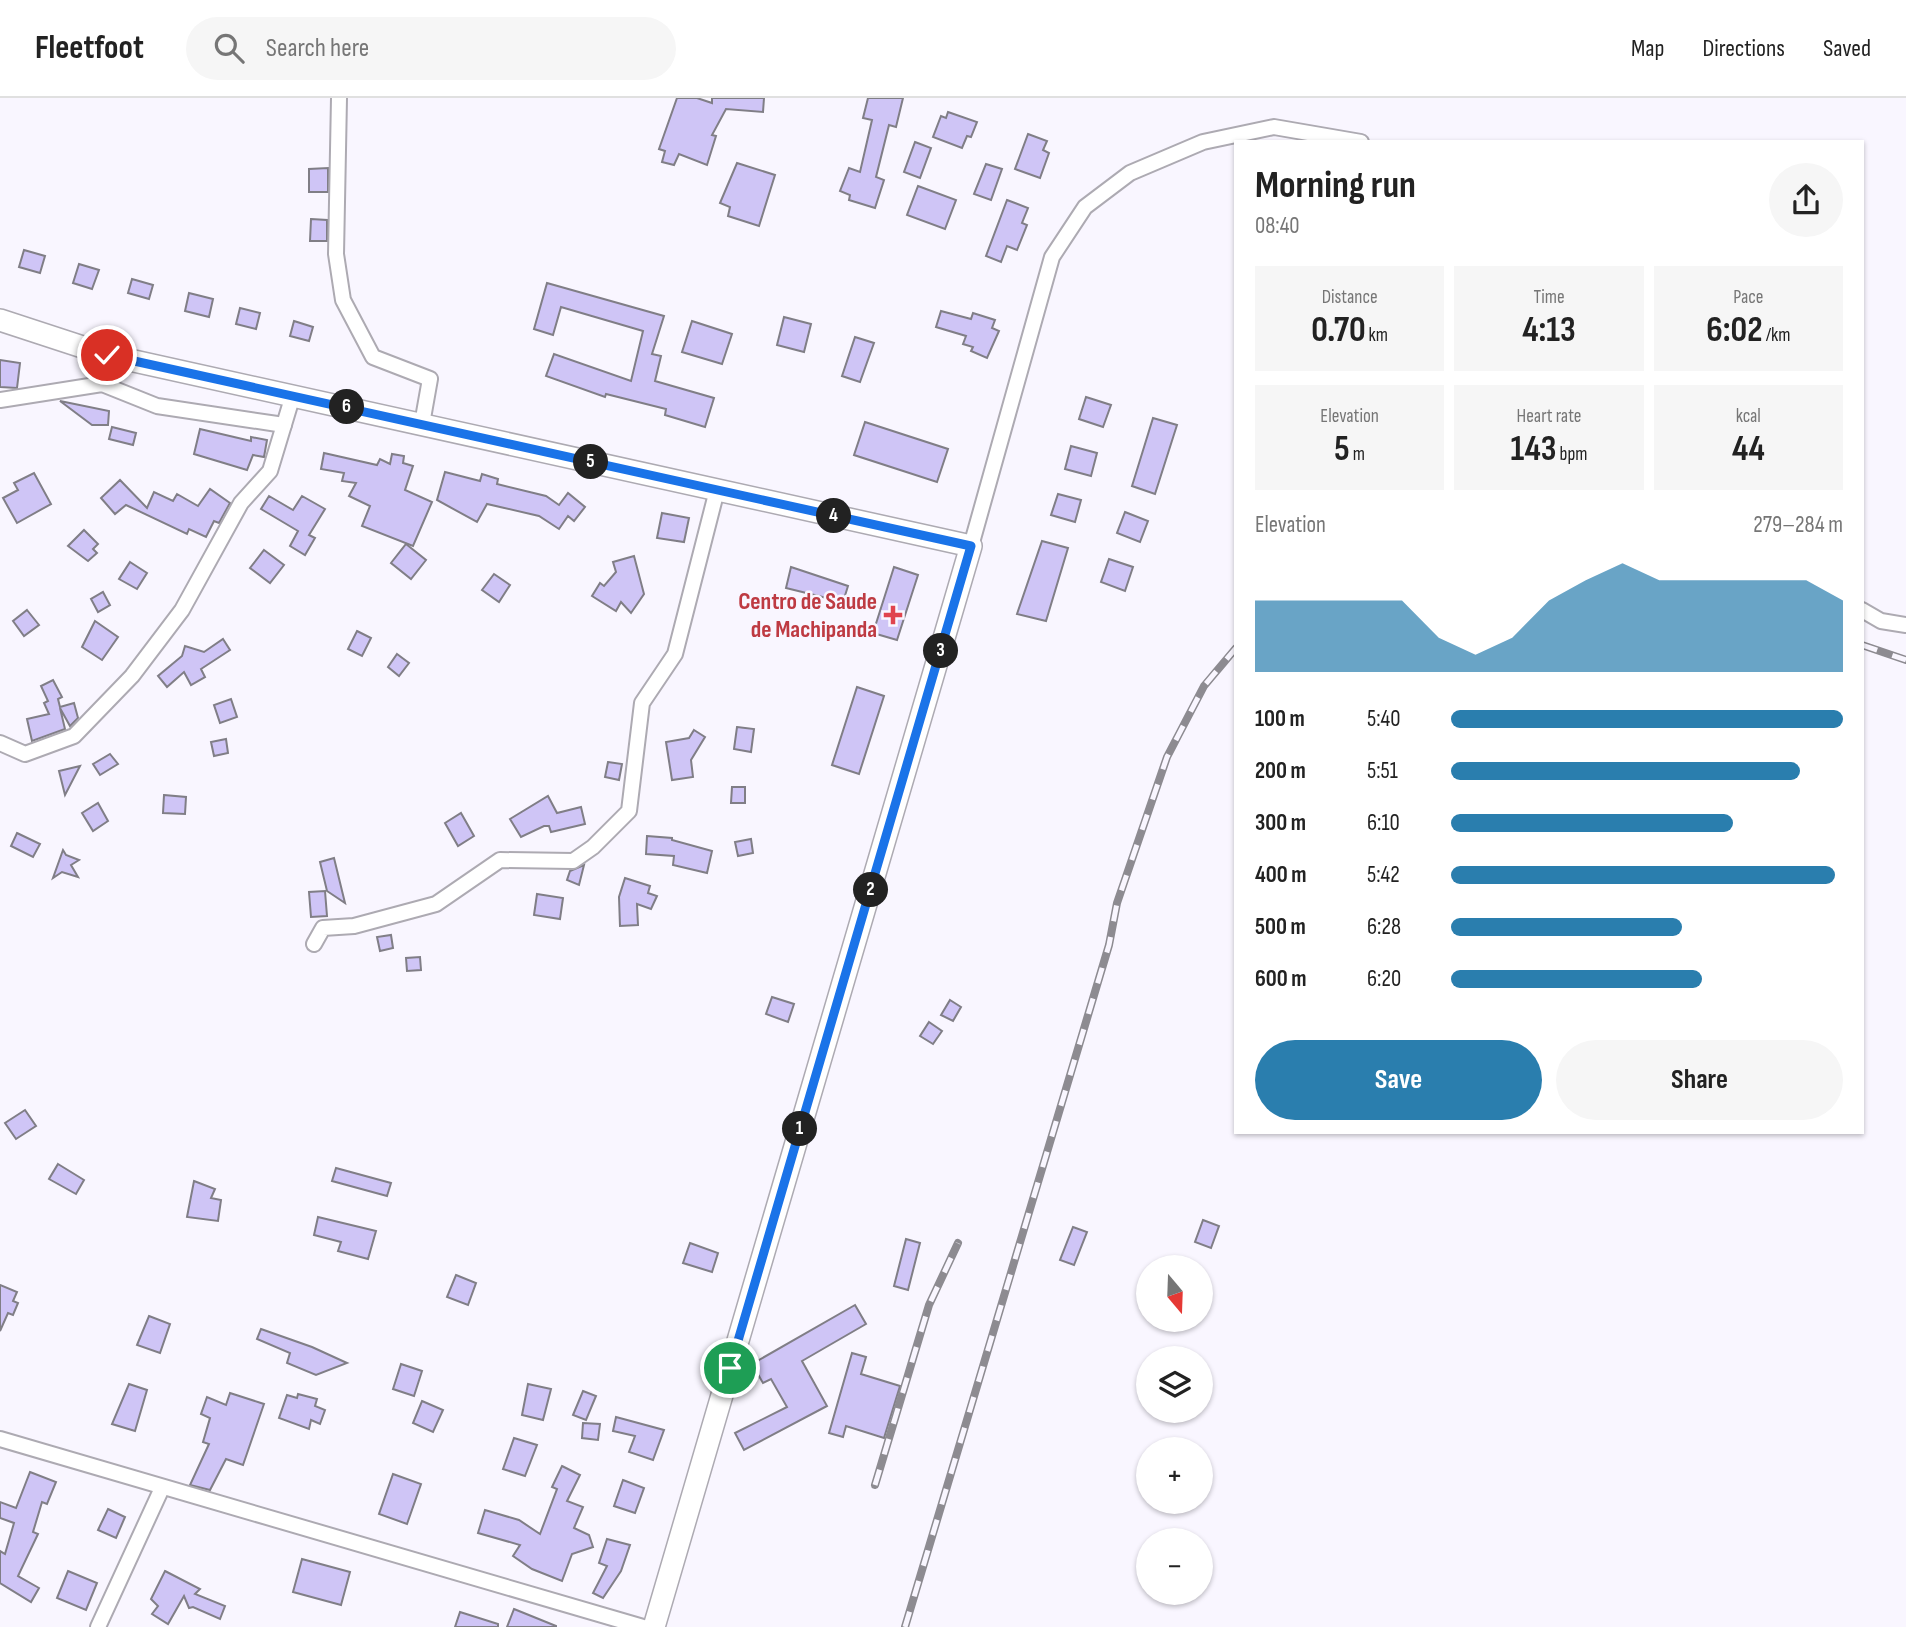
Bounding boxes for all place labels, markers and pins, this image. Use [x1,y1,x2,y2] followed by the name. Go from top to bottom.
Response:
[77,325,137,385] pin
[330,390,364,424] pin: 6
[574,444,608,480] pin: 5
[816,498,852,534] pin: 4
[738,587,877,644] place label: Centro de Saude de Machipanda
[883,605,903,625] marker: Centro de Saude de Machipanda
[923,634,958,668] pin: 3
[854,872,888,908] pin: 2
[782,1112,818,1146] pin: 1
[700,1338,760,1398] pin

